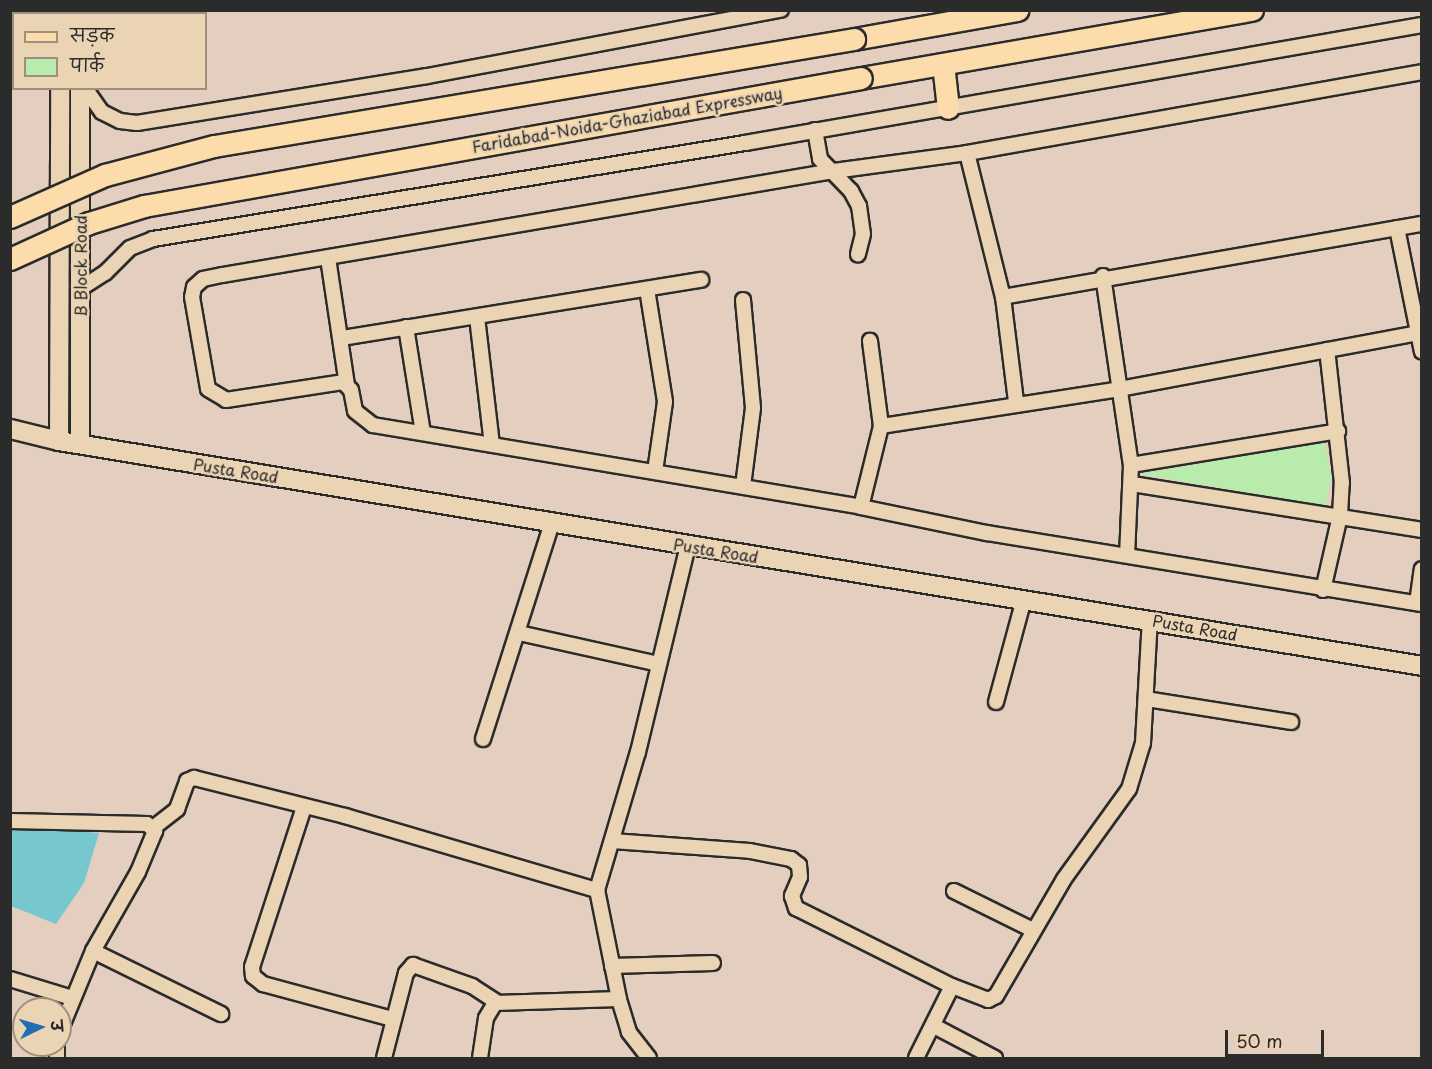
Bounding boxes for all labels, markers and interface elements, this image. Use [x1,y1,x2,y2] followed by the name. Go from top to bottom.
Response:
[12,12,207,90] legend
[70,21,114,48] text: सड़क
[70,51,104,78] text: पार्क
[469,82,785,156] street label: Faridabad-Noida-Ghaziabad Expressway
[70,215,90,317] street label: B Block Road
[192,454,280,486] street label: Pusta Road
[672,534,760,566] street label: Pusta Road
[1151,610,1239,644] street label: Pusta Road
[12,997,72,1057] north arrow
[1228,1018,1327,1056] scale bar
[46,1019,70,1032] text: उ
[1236,1027,1283,1054] text: 50 m

